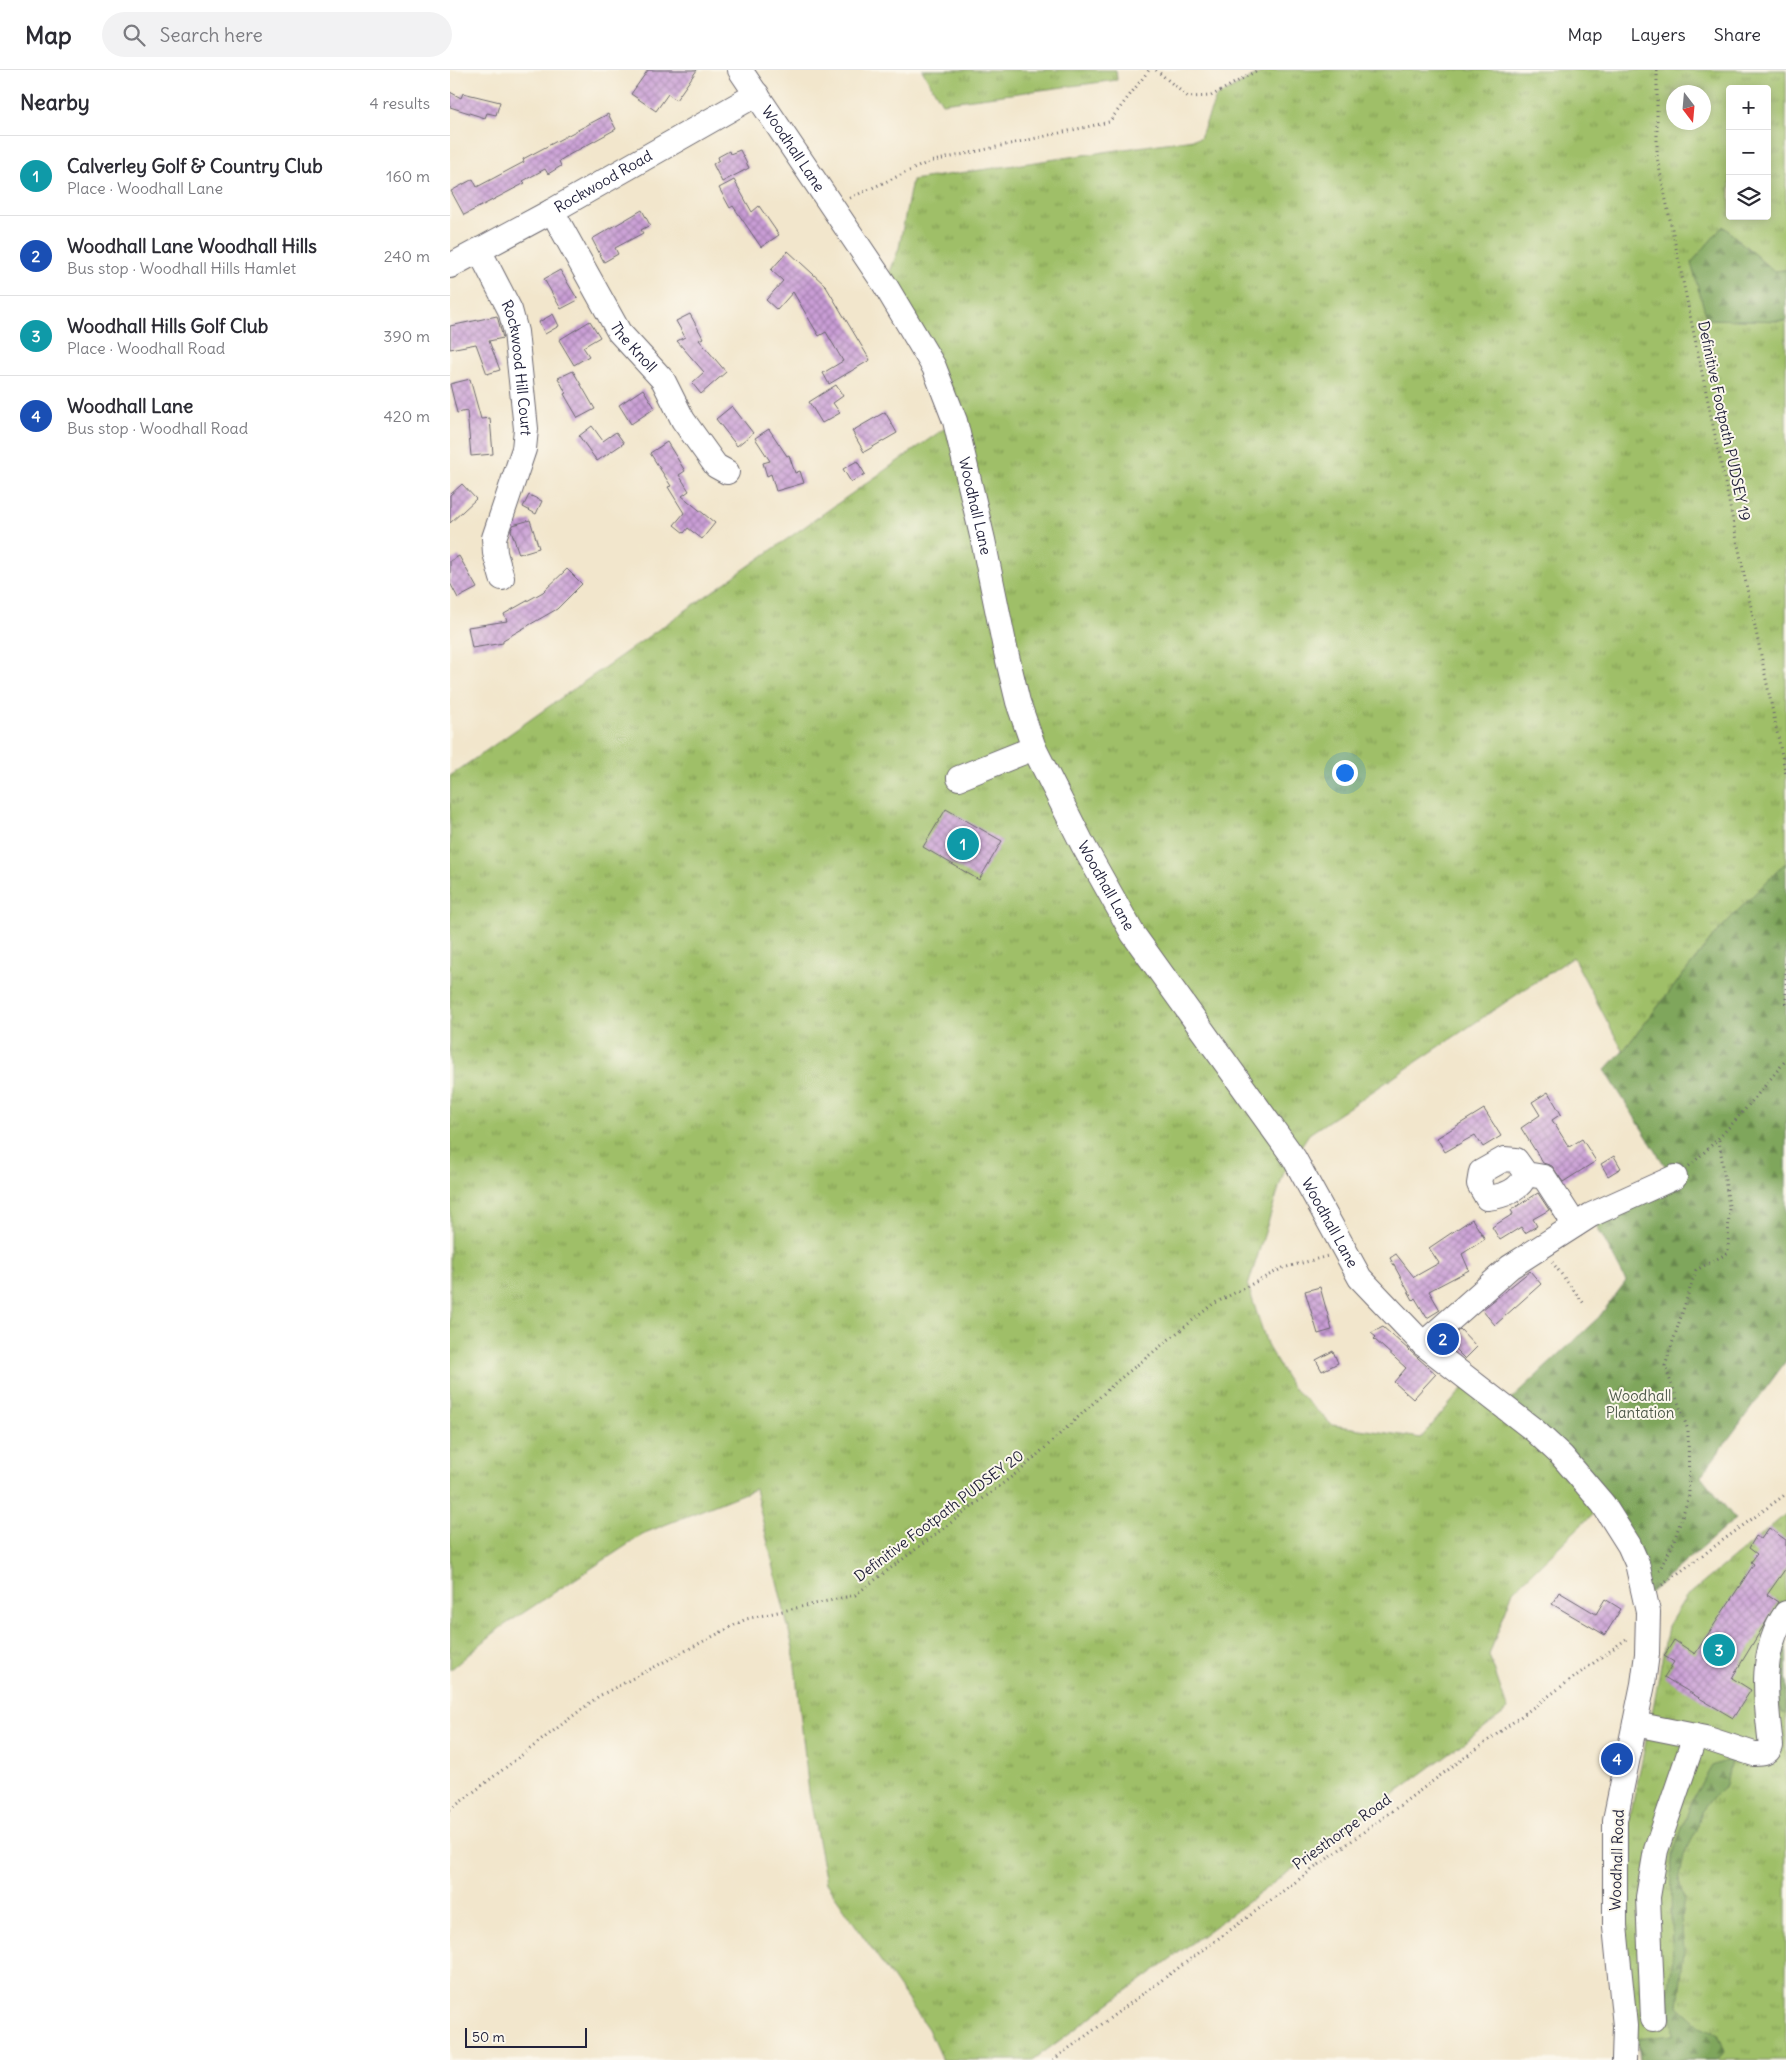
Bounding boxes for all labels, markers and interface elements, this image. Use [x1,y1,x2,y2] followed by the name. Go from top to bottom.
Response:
[102,12,452,57] search box
[25,20,72,50] text: Map
[120,21,148,49] icon: search
[160,23,263,47] text: Search here
[1567,23,1602,46] text: Map
[1630,23,1686,46] text: Layers
[1714,23,1761,46] text: Share
[1666,85,1711,130] north arrow
[1726,85,1771,220] map controls
[1726,85,1771,130] button: +
[20,89,90,116] text: Nearby
[369,93,430,113] text: 4 results
[758,102,829,195] street label: Woodhall Lane
[1726,130,1771,175] button: −
[551,146,655,217] street label: Rockwood Road
[67,154,323,178] text: Calverley Golf & Country Club
[33,166,39,186] text: 1
[386,166,430,186] text: 160 m
[1726,175,1771,220] button: layers
[67,178,223,198] text: Place · Woodhall Lane
[67,234,317,258] text: Woodhall Lane Woodhall Hills
[32,246,40,266] text: 2
[384,246,430,266] text: 240 m
[67,258,296,278] text: Bus stop · Woodhall Hills Hamlet
[497,297,536,437] street label: Rockwood Hill Court
[67,314,268,338] text: Woodhall Hills Golf Club
[606,318,661,376] street label: The Knoll
[1694,319,1755,523] street label: Definitive Footpath PUDSEY 19
[31,326,41,346] text: 3
[383,326,430,346] text: 390 m
[67,338,225,358] text: Place · Woodhall Road
[67,394,193,418] text: Woodhall Lane
[31,406,41,426] text: 4
[384,406,430,426] text: 420 m
[67,418,248,438] text: Bus stop · Woodhall Road
[955,455,996,556] street label: Woodhall Lane
[1332,760,1358,786] your location
[947,825,979,863] pin: 1
[1074,837,1139,934] street label: Woodhall Lane
[1298,1174,1362,1271] street label: Woodhall Lane
[1427,1320,1459,1358] pin: 2
[1606,1386,1675,1422] park label: Woodhall Plantation
[850,1446,1027,1586] street label: Definitive Footpath PUDSEY 20
[1703,1631,1735,1669] pin: 3
[1601,1740,1633,1778] pin: 4
[1289,1789,1395,1874] street label: Priesthorpe Road
[1605,1809,1628,1911] street label: Woodhall Road
[465,2025,588,2048] scale bar
[472,2028,505,2046] text: 50 m

